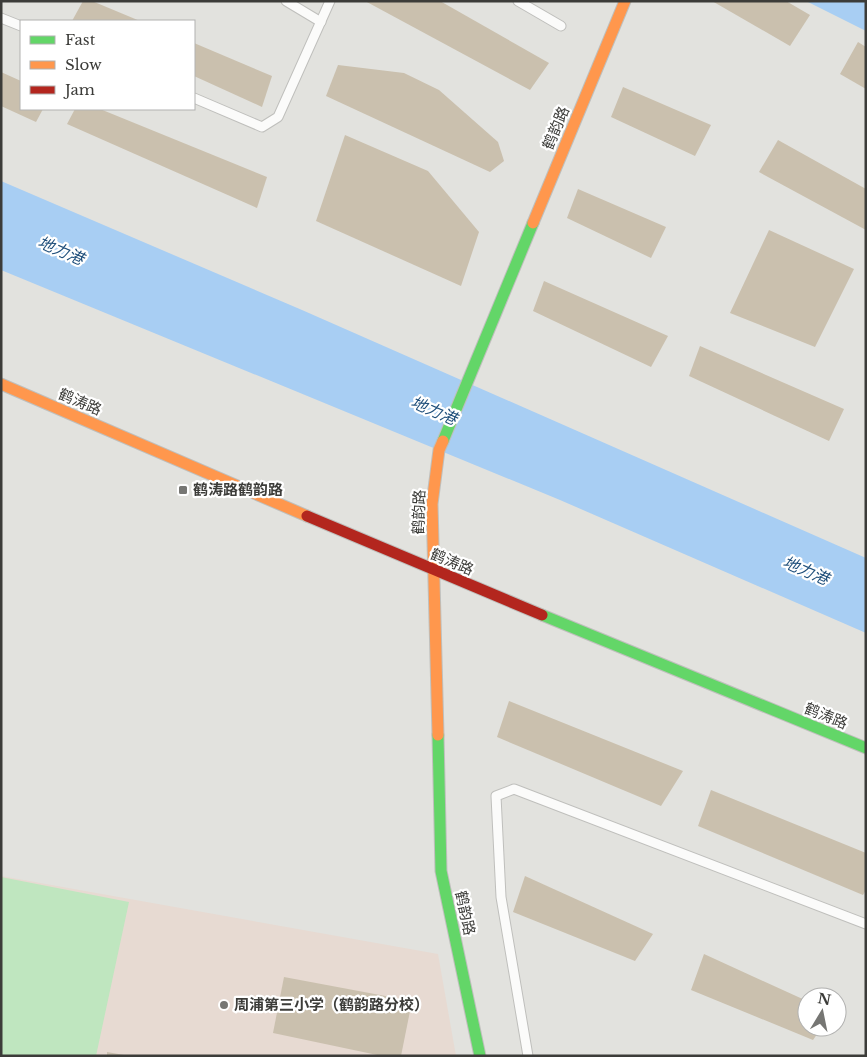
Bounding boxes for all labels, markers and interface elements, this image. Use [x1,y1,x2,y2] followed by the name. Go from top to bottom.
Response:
[20,20,195,110] legend
[65,30,96,49] text: Fast
[65,55,102,74] text: Slow
[63,80,95,99] text: Jam
[538,103,573,152] street label: 鹤韵路
[35,231,89,269] water label: 地力港
[56,384,105,419] street label: 鹤涛路
[408,391,462,429] water label: 地力港
[193,480,283,499] place label: 鹤涛路鹤韵路
[177,484,189,496] marker: 鹤涛路鹤韵路
[408,489,429,535] street label: 鹤韵路
[428,544,477,579] street label: 鹤涛路
[780,551,834,589] water label: 地力港
[802,698,851,733] street label: 鹤涛路
[452,889,479,937] street label: 鹤韵路
[797,987,847,1037] north arrow
[816,989,832,1009] text: N
[234,995,429,1014] place label: 周浦第三小学（鹤韵路分校）
[218,999,230,1011] marker: 周浦第三小学（鹤韵路分校）

